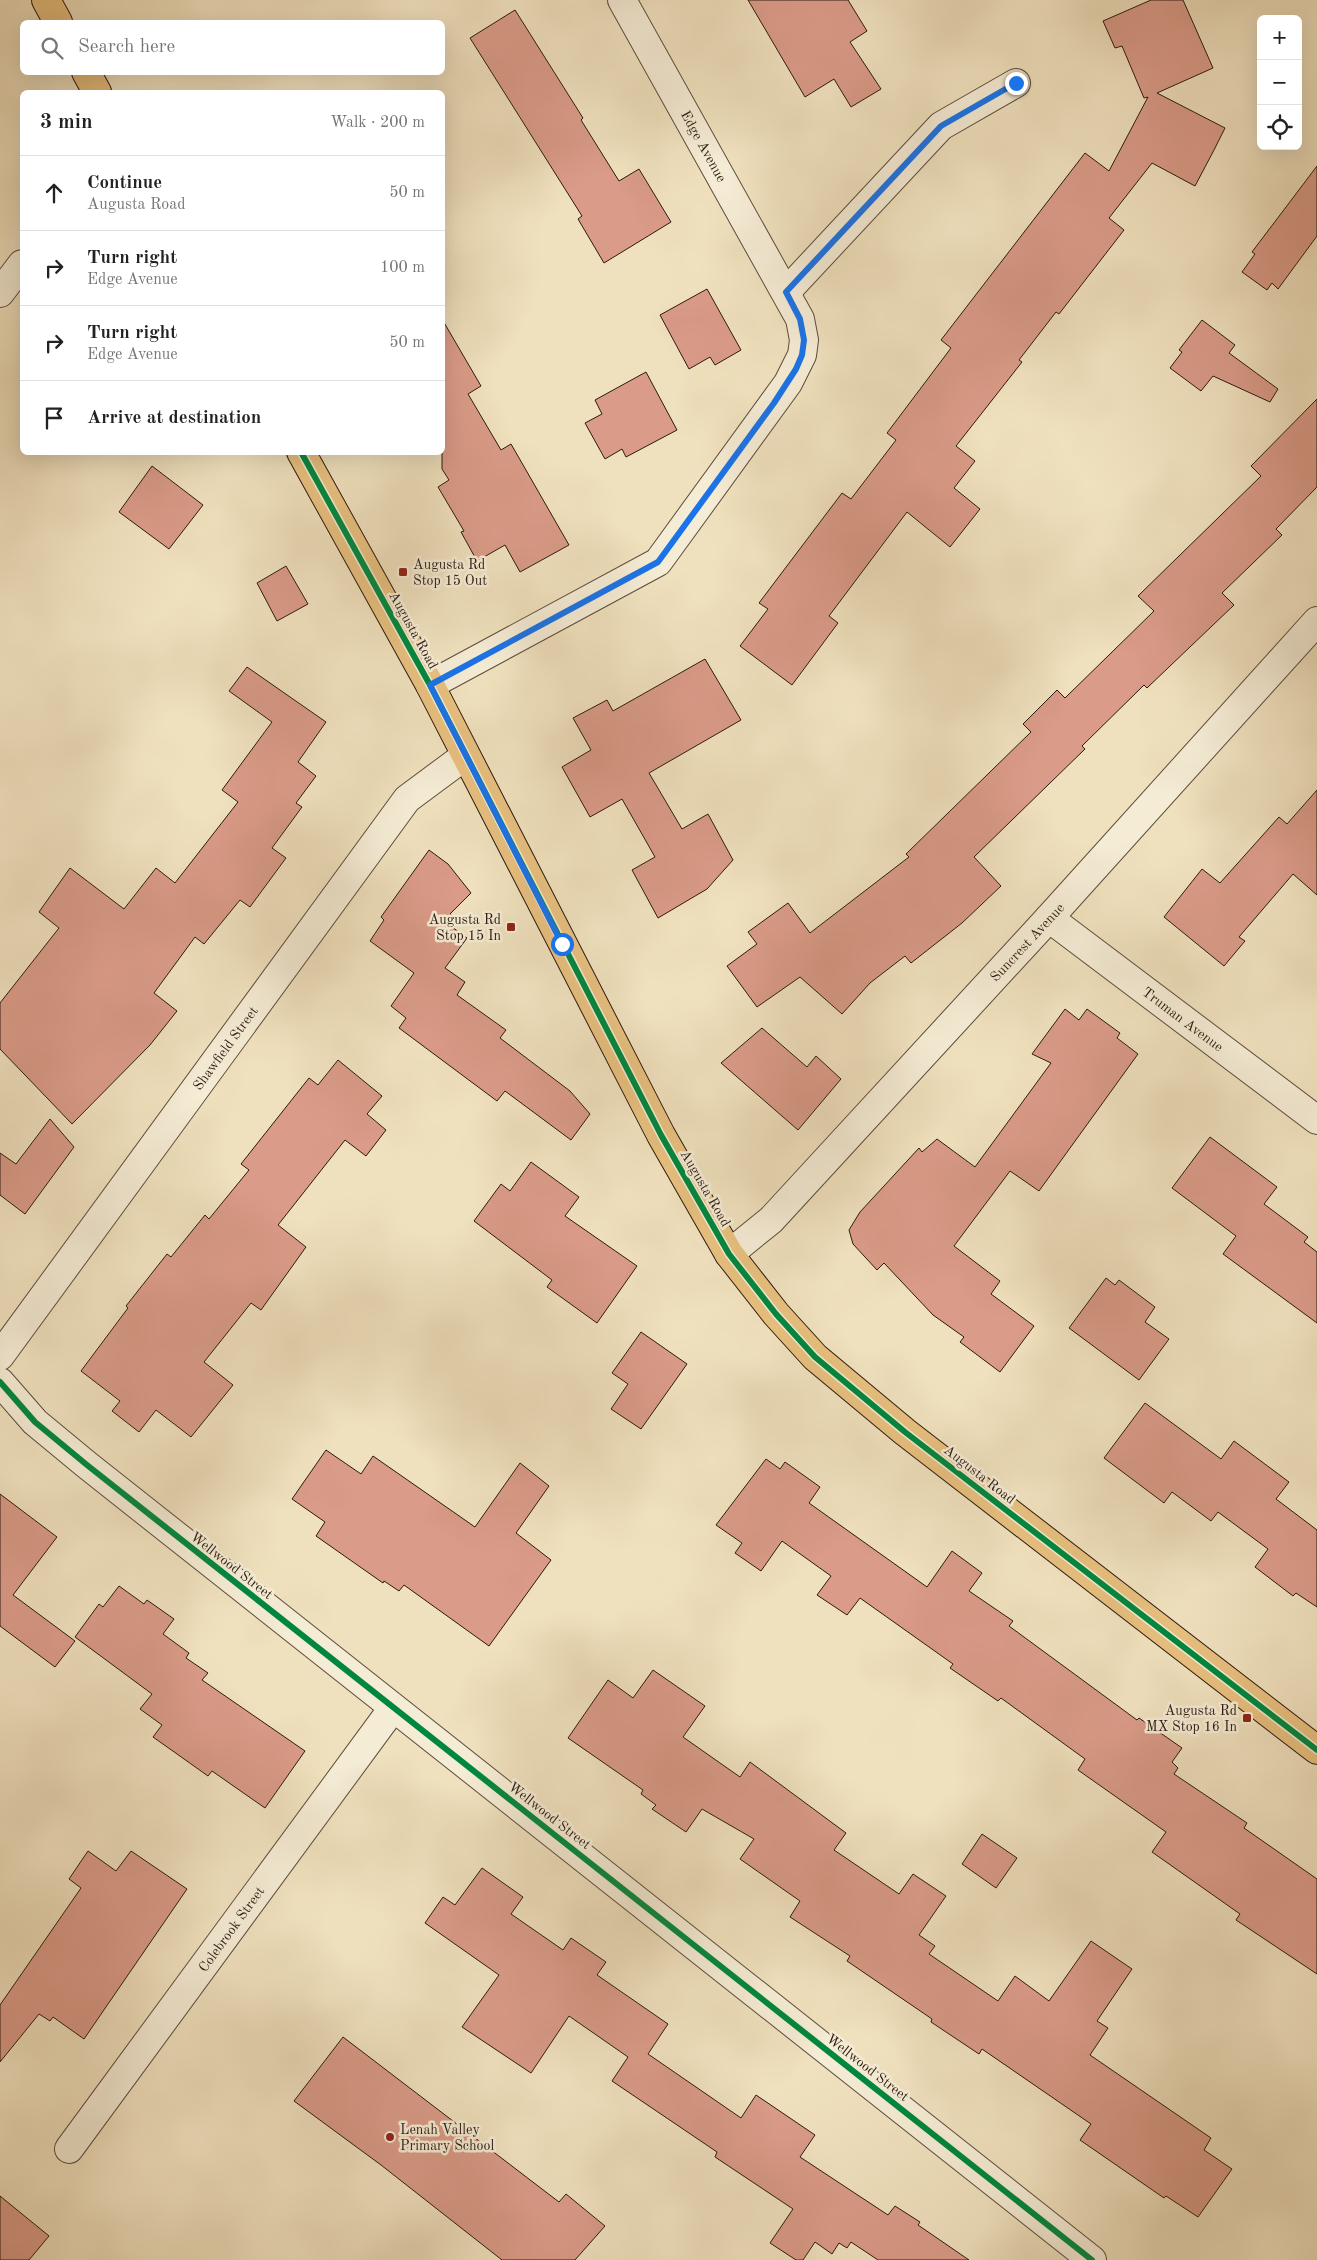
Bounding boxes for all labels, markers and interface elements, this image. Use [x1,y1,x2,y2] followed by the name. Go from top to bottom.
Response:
[1257,15,1302,150] map controls
[1257,15,1302,60] button: +
[20,20,445,75] search box
[38,34,66,62] icon: search
[78,38,175,57] text: Search here
[1257,60,1302,105] button: −
[1005,72,1028,95] route end
[1257,105,1302,150] button: locate
[678,108,728,185] street label: Edge Avenue
[40,112,93,133] text: 3 min
[330,115,425,131] text: Walk · 200 m
[87,174,162,193] text: Continue
[40,179,68,207] icon: ahead
[389,185,425,201] text: 50 m
[87,197,186,213] text: Augusta Road
[87,249,177,268] text: Turn right
[40,254,68,282] icon: right
[380,260,425,276] text: 100 m
[87,272,178,288] text: Edge Avenue
[87,324,177,343] text: Turn right
[40,329,68,357] icon: right
[389,335,425,351] text: 50 m
[87,347,178,363] text: Edge Avenue
[40,404,68,432] icon: arrive
[87,409,261,428] text: Arrive at destination
[413,558,487,588] place label: Augusta Rd Stop 15 Out
[397,566,409,578] marker: Augusta Rd Stop 15 Out
[386,589,440,672] street label: Augusta Road
[988,901,1067,985] street label: Suncrest Avenue
[429,913,501,943] place label: Augusta Rd Stop 15 In
[505,921,517,933] marker: Augusta Rd Stop 15 In
[551,933,574,956] route start
[1139,985,1225,1055] street label: Truman Avenue
[191,1004,261,1093] street label: Shawfield Street
[678,1148,733,1229] street label: Augusta Road
[941,1443,1018,1507] street label: Augusta Road
[188,1529,275,1602] street label: Wellwood Street
[1146,1704,1237,1734] place label: Augusta Rd MX Stop 16 In
[1241,1712,1253,1724] marker: Augusta Rd MX Stop 16 In
[506,1779,593,1852] street label: Wellwood Street
[196,1884,267,1975] street label: Colebrook Street
[824,2031,911,2104] street label: Wellwood Street
[400,2123,494,2153] place label: Lenah Valley Primary School
[384,2131,396,2143] marker: Lenah Valley Primary School

